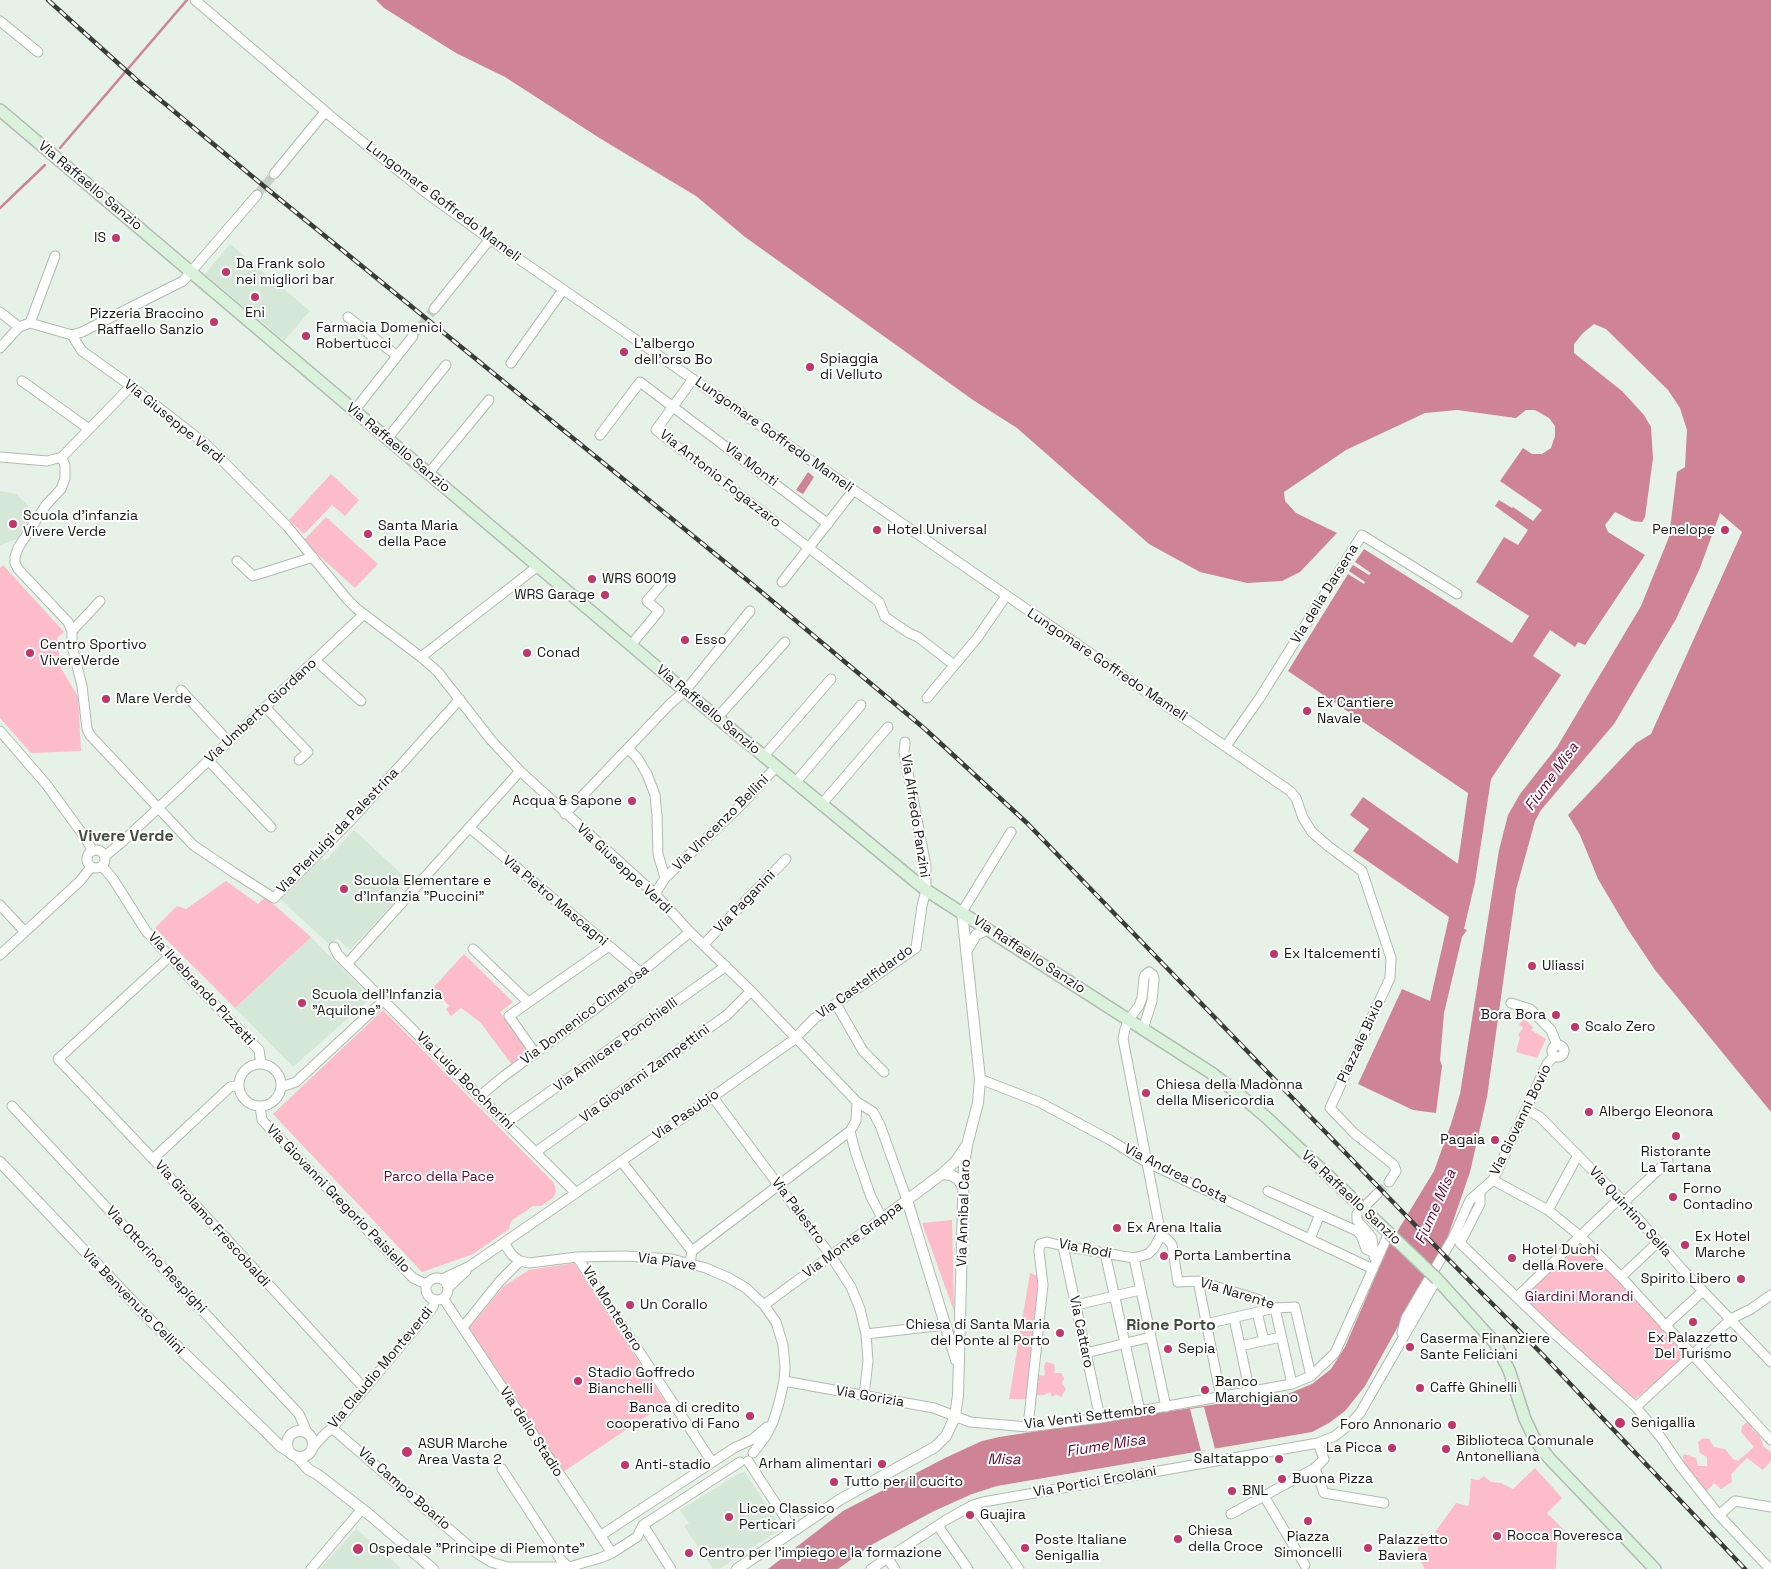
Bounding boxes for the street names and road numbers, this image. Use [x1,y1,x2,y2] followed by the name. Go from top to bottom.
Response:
[35,138,145,234] street label: Via Raffaello Sanzio
[362,138,524,266] street label: Lungomare Goffredo Mameli
[692,374,856,496] street label: Lungomare Goffredo Mameli
[120,376,228,468] street label: Via Giuseppe Verdi
[343,400,453,496] street label: Via Raffaello Sanzio
[656,426,784,532] street label: Via Antonio Fogazzaro
[721,439,781,491] street label: Via Monti
[1288,541,1362,647] street label: Via della Darsena
[1024,605,1190,725] street label: Lungomare Goffredo Mameli
[202,655,320,767] street label: Via Umberto Giordano
[653,662,763,758] street label: Via Raffaello Sanzio
[897,753,933,879] street label: Via Alfredo Panzini
[274,765,402,897] street label: Via Pierluigi da Palestrina
[670,772,772,874] street label: Via Vincenzo Bellini
[573,820,675,918] street label: Via Giuseppe Verdi
[499,852,611,950] street label: Via Pietro Mascagni
[711,867,779,937] street label: Via Paganini
[970,912,1088,998] street label: Via Raffaello Sanzio
[144,929,258,1049] street label: Via Ildebrando Pizzetti
[814,941,916,1023] street label: Via Castelfidardo
[518,961,652,1069] street label: Via Domenico Cimarosa
[551,994,681,1096] street label: Via Amilcare Ponchielli
[1334,996,1388,1086] street label: Piazzale Bixio
[577,1021,713,1127] street label: Via Giovanni Zampettini
[413,1029,517,1133] street label: Via Luigi Boccherini
[1487,1062,1555,1178] street label: Via Giovanni Bovio
[650,1086,722,1144] street label: Via Pasubio
[263,1121,413,1277] street label: Via Giovanni Gregorio Paisiello
[1121,1141,1231,1207] street label: Via Andrea Costa
[1298,1147,1404,1249] street label: Via Raffaello Sanzio
[151,1157,273,1291] street label: Via Girolamo Frescobaldi
[954,1159,974,1267] street label: Via Annibal Caro
[1585,1163,1675,1261] street label: Via Quintino Sella
[767,1174,829,1248] street label: Via Palestro
[800,1198,906,1282] street label: Via Monte Grappa
[102,1203,210,1317] street label: Via Ottorino Respighi
[1057,1236,1113,1262] street label: Via Rodi
[78,1246,188,1358] street label: Via Benvenuto Cellini
[637,1250,697,1274] street label: Via Piave
[578,1263,646,1355] street label: Via Montenero
[1198,1275,1276,1313] street label: Via Narente
[1065,1294,1097,1370] street label: Via Cattaro
[325,1304,437,1432] street label: Via Claudio Monteverdi
[835,1383,905,1411] street label: Via Gorizia
[496,1384,566,1480] street label: Via dello Stadio
[1023,1401,1157,1433] street label: Via Venti Settembre
[354,1444,454,1534] street label: Via Campo Boario
[1032,1463,1158,1501] street label: Via Portici Ercolani

